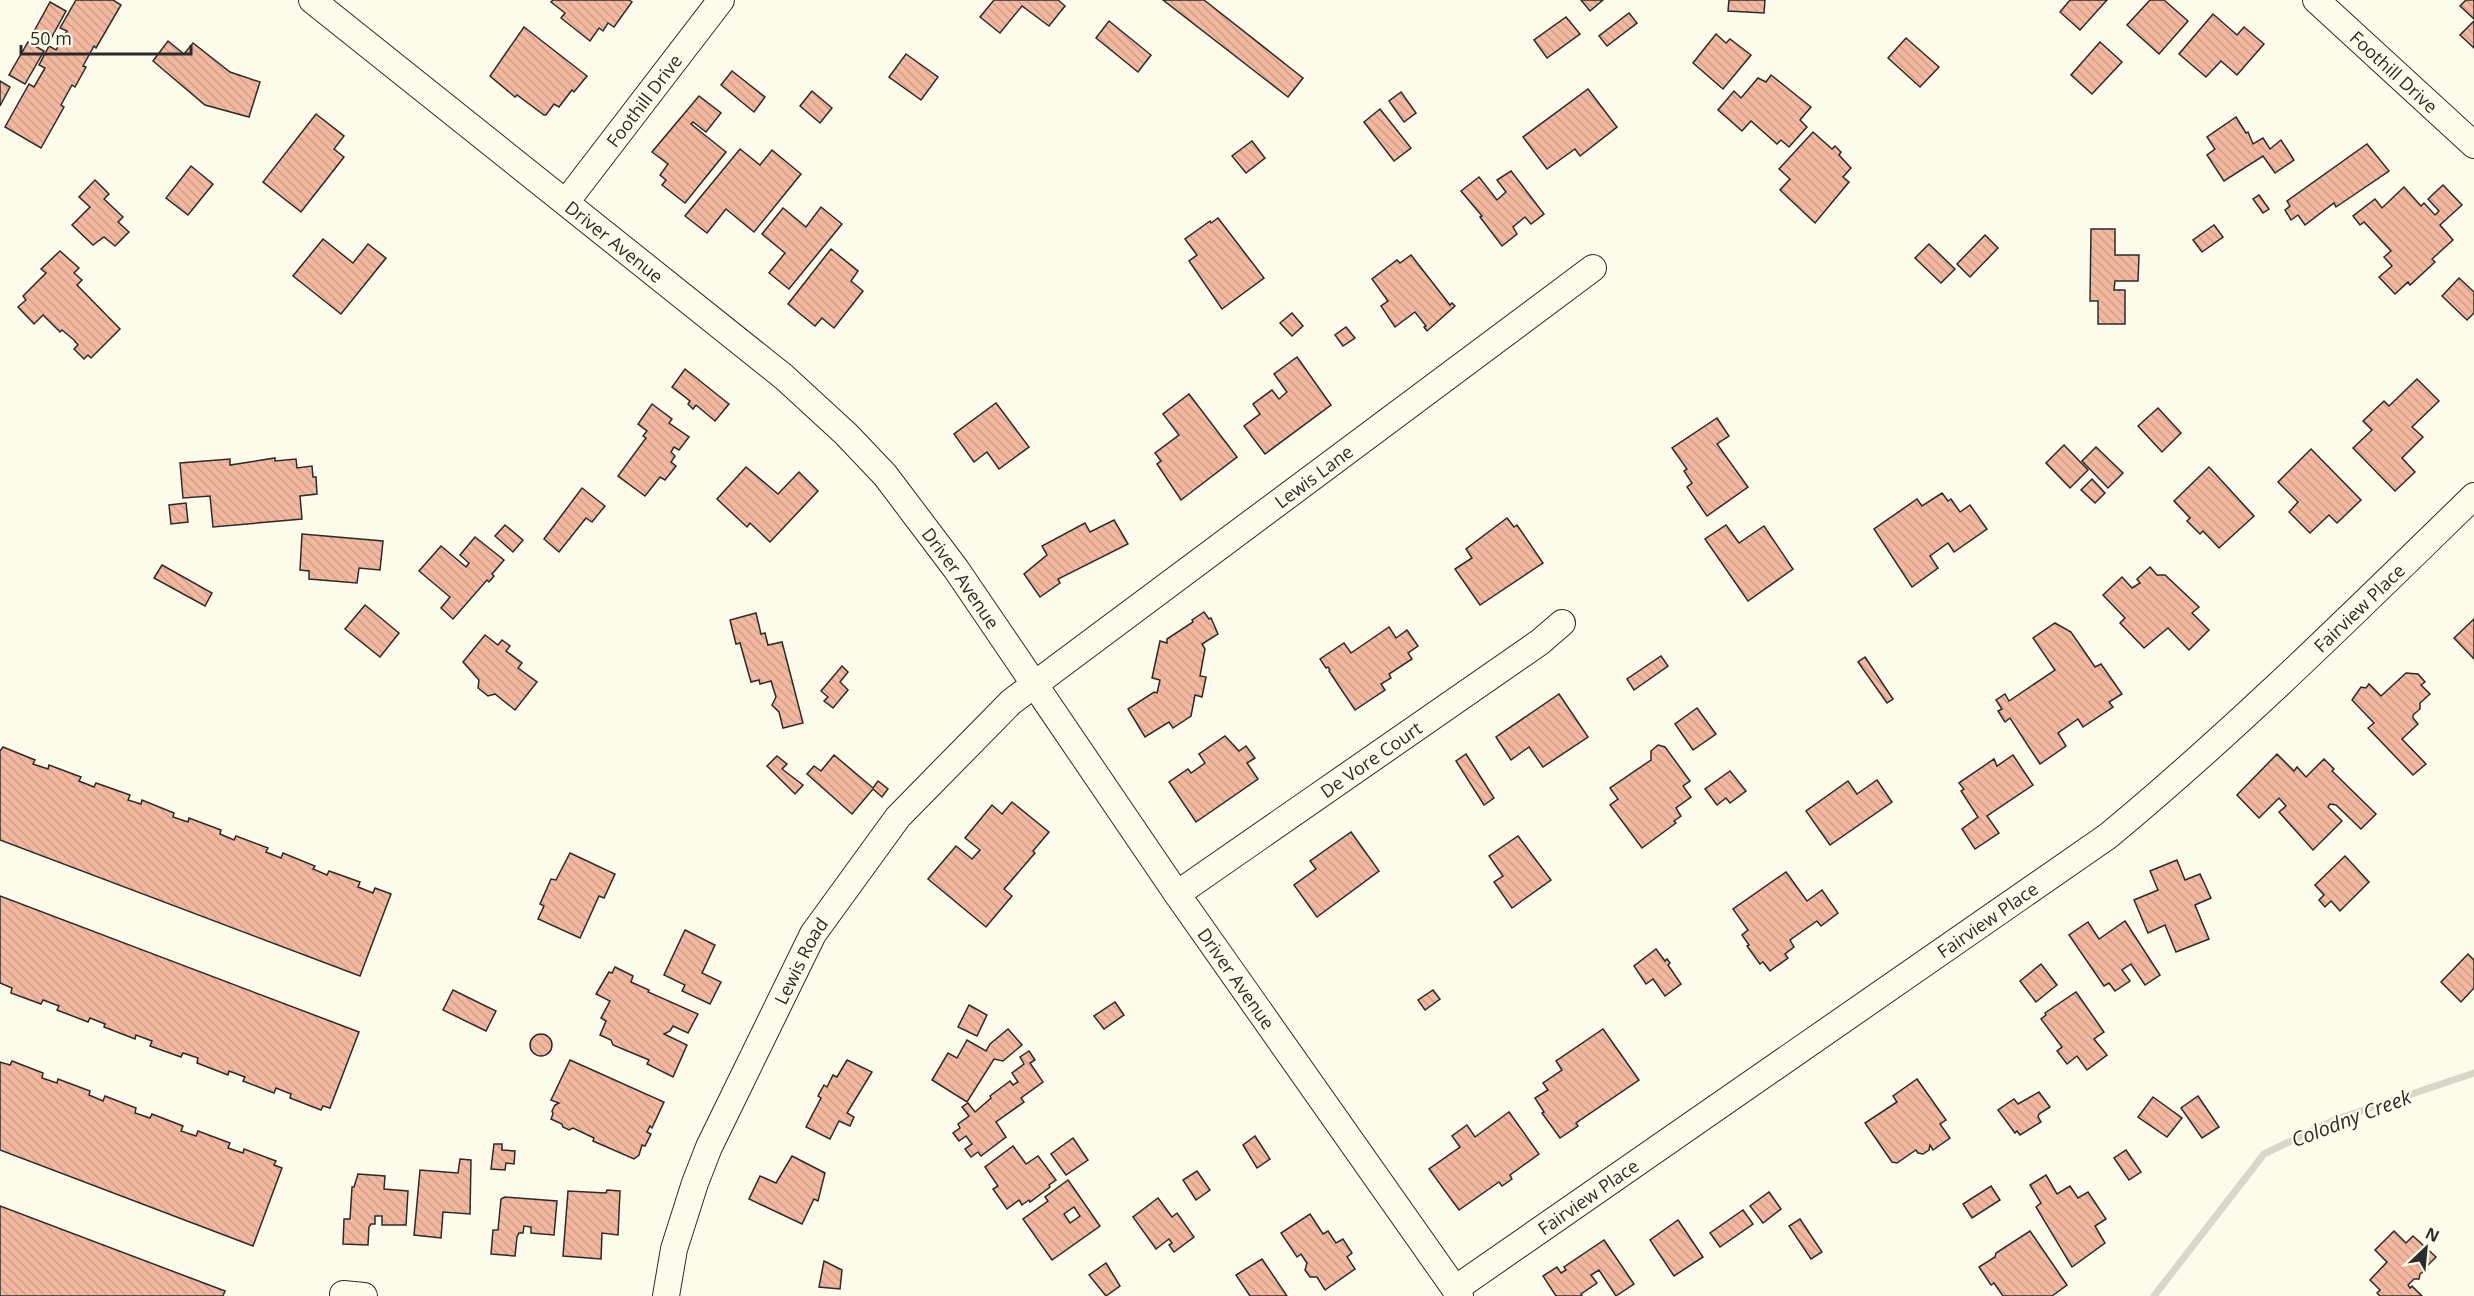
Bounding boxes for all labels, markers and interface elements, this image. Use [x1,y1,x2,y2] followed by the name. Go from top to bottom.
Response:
[21,18,190,56] scale bar
[2345,25,2443,118] street label: Foothill Drive
[30,26,72,50] text: 50 m
[601,49,687,152] street label: Foothill Drive
[560,195,668,288] street label: Driver Avenue
[1270,439,1358,513] street label: Lewis Lane
[917,523,1005,633] street label: Driver Avenue
[2308,558,2410,657] street label: Fairview Place
[1315,716,1426,803] street label: De Vore Court
[1932,876,2043,963] street label: Fairview Place
[769,913,833,1008] street label: Lewis Road
[1192,923,1280,1034] street label: Driver Avenue
[2287,1082,2416,1153] water label: Colodny Creek
[1533,1153,1643,1240] street label: Fairview Place
[2396,1218,2456,1278] north arrow
[2422,1222,2443,1247] text: N

